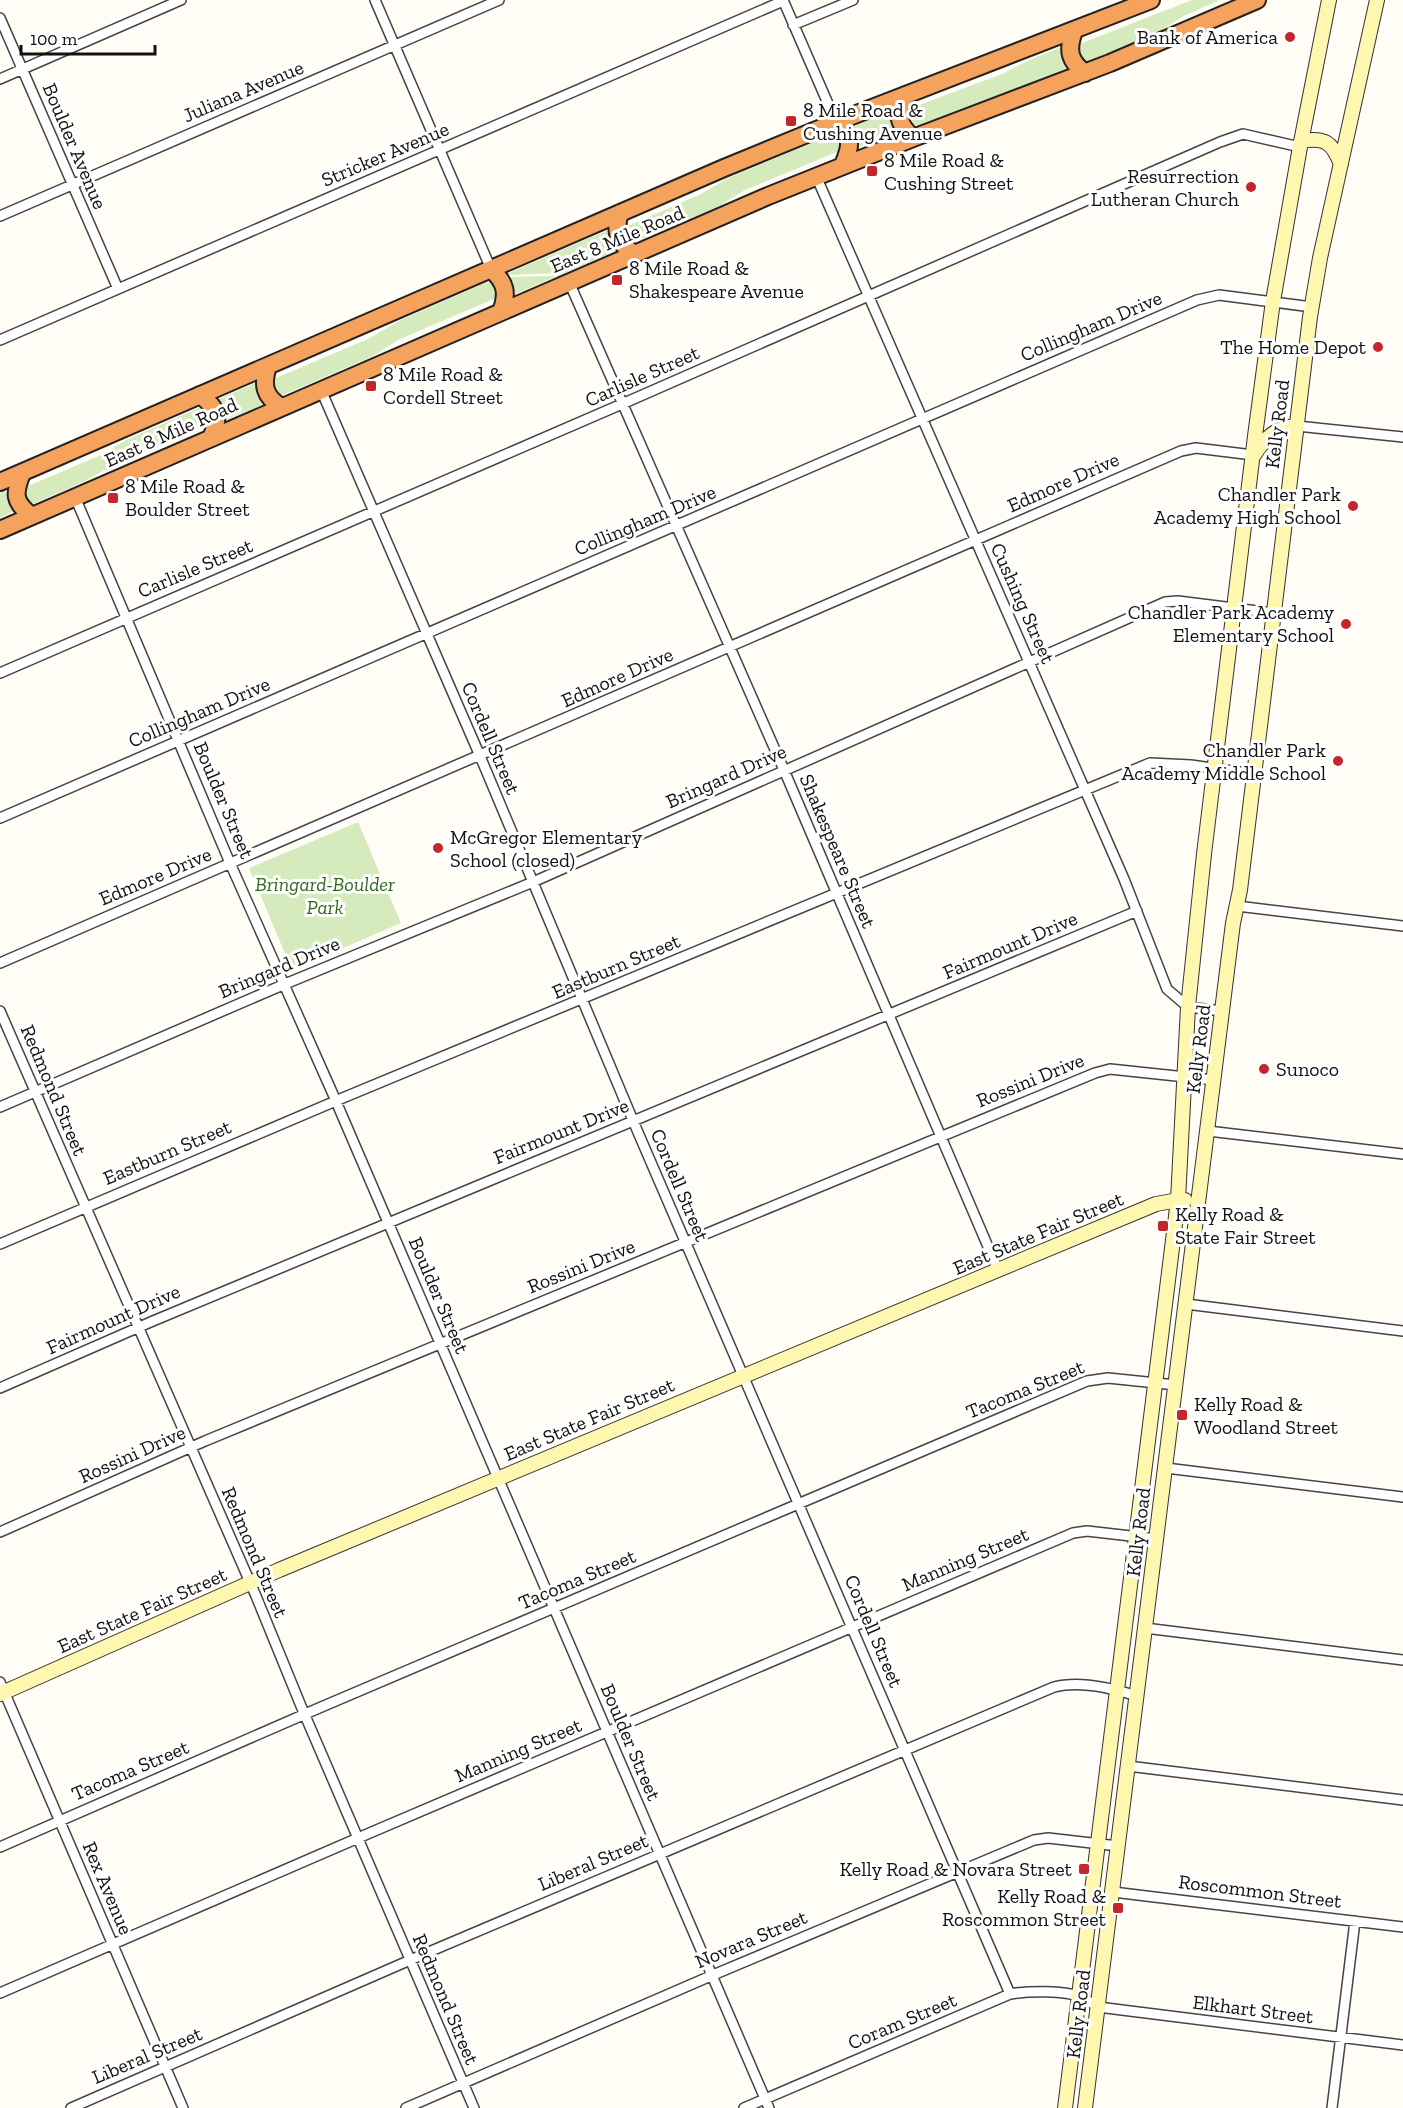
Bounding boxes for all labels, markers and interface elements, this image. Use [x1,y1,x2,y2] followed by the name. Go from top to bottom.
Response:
[21,18,154,56] scale bar
[1137,25,1278,49] place label: Bank of America
[30,28,78,50] text: 100 m
[1283,30,1297,44] marker: Bank of America
[179,55,307,127] street label: Juliana Avenue
[38,79,112,213] street label: Boulder Avenue
[803,98,942,145] place label: 8 Mile Road & Cushing Avenue
[784,114,798,128] marker: 8 Mile Road & Cushing Avenue
[318,116,452,192] street label: Stricker Avenue
[884,148,1014,195] place label: 8 Mile Road & Cushing Street
[865,164,879,178] marker: 8 Mile Road & Cushing Street
[1091,164,1240,211] place label: Resurrection Lutheran Church
[1244,180,1258,194] marker: Resurrection Lutheran Church
[547,200,687,278] street label: East 8 Mile Road
[629,256,804,303] place label: 8 Mile Road & Shakespeare Avenue
[610,273,624,287] marker: 8 Mile Road & Shakespeare Avenue
[1017,285,1165,367] street label: Collingham Drive
[1220,335,1367,359] place label: The Home Depot
[581,340,703,412] street label: Carlisle Street
[1371,340,1385,354] marker: The Home Depot
[383,362,503,409] place label: 8 Mile Road & Cordell Street
[1260,378,1294,470] street label: Kelly Road
[364,379,378,393] marker: 8 Mile Road & Cordell Street
[101,392,241,472] street label: East 8 Mile Road
[1003,447,1123,517] street label: Edmore Drive
[125,474,250,521] place label: 8 Mile Road & Boulder Street
[571,479,719,561] street label: Collingham Drive
[1154,482,1342,529] place label: Chandler Park Academy High School
[106,491,120,505] marker: 8 Mile Road & Boulder Street
[1346,499,1360,513] marker: Chandler Park Academy High School
[134,533,257,603] street label: Carlisle Street
[986,539,1061,667] street label: Cushing Street
[1128,600,1335,647] place label: Chandler Park Academy Elementary School
[1339,617,1353,631] marker: Chandler Park Academy Elementary School
[557,642,677,712] street label: Edmore Drive
[125,671,273,753] street label: Collingham Drive
[457,678,526,798] street label: Cordell Street
[189,738,260,863] street label: Boulder Street
[1122,738,1327,785] place label: Chandler Park Academy Middle School
[662,739,790,813] street label: Bringard Drive
[1331,754,1345,768] marker: Chandler Park Academy Middle School
[795,770,881,932] street label: Shakespeare Street
[450,825,643,872] place label: McGregor Elementary School (closed)
[431,841,445,855] marker: McGregor Elementary School (closed)
[95,842,215,910] street label: Edmore Drive
[255,872,395,919] park label: Bringard-Boulder Park
[939,906,1081,984] street label: Fairmount Drive
[548,928,684,1004] street label: Eastburn Street
[215,931,343,1003] street label: Bringard Drive
[1181,1003,1215,1095] street label: Kelly Road
[16,1021,93,1160] street label: Redmond Street
[973,1047,1087,1113] street label: Rossini Drive
[1276,1057,1339,1081] place label: Sunoco
[1257,1062,1271,1076] marker: Sunoco
[490,1093,632,1169] street label: Fairmount Drive
[99,1114,235,1190] street label: Eastburn Street
[646,1125,715,1245] street label: Cordell Street
[949,1186,1127,1280] street label: East State Fair Street
[1175,1202,1316,1249] place label: Kelly Road & State Fair Street
[1156,1219,1170,1233] marker: Kelly Road & State Fair Street
[404,1233,475,1358] street label: Boulder Street
[524,1233,638,1299] street label: Rossini Drive
[42,1279,184,1359] street label: Fairmount Drive
[962,1354,1088,1424] street label: Tacoma Street
[500,1372,678,1466] street label: East State Fair Street
[1194,1392,1338,1439] place label: Kelly Road & Woodland Street
[1175,1408,1189,1422] marker: Kelly Road & Woodland Street
[75,1420,189,1488] street label: Rossini Drive
[217,1483,294,1622] street label: Redmond Street
[1121,1486,1155,1578] street label: Kelly Road
[898,1521,1032,1596] street label: Manning Street
[515,1543,640,1614] street label: Tacoma Street
[54,1562,231,1658] street label: East State Fair Street
[840,1571,909,1691] street label: Cordell Street
[596,1680,667,1805] street label: Boulder Street
[451,1712,585,1787] street label: Manning Street
[68,1734,193,1805] street label: Tacoma Street
[534,1828,652,1896] street label: Liberal Street
[78,1838,138,1938] street label: Rex Avenue
[839,1857,1073,1881] place label: Kelly Road & Novara Street
[1077,1862,1091,1876] marker: Kelly Road & Novara Street
[1177,1869,1343,1913] street label: Roscommon Street
[942,1884,1107,1931] place label: Kelly Road & Roscommon Street
[1111,1901,1125,1915] marker: Kelly Road & Roscommon Street
[691,1904,811,1973] street label: Novara Street
[408,1930,485,2069] street label: Redmond Street
[1061,1968,1095,2060] street label: Kelly Road
[844,1987,960,2055] street label: Coram Street
[1191,1990,1315,2028] street label: Elkhart Street
[88,2021,206,2089] street label: Liberal Street

